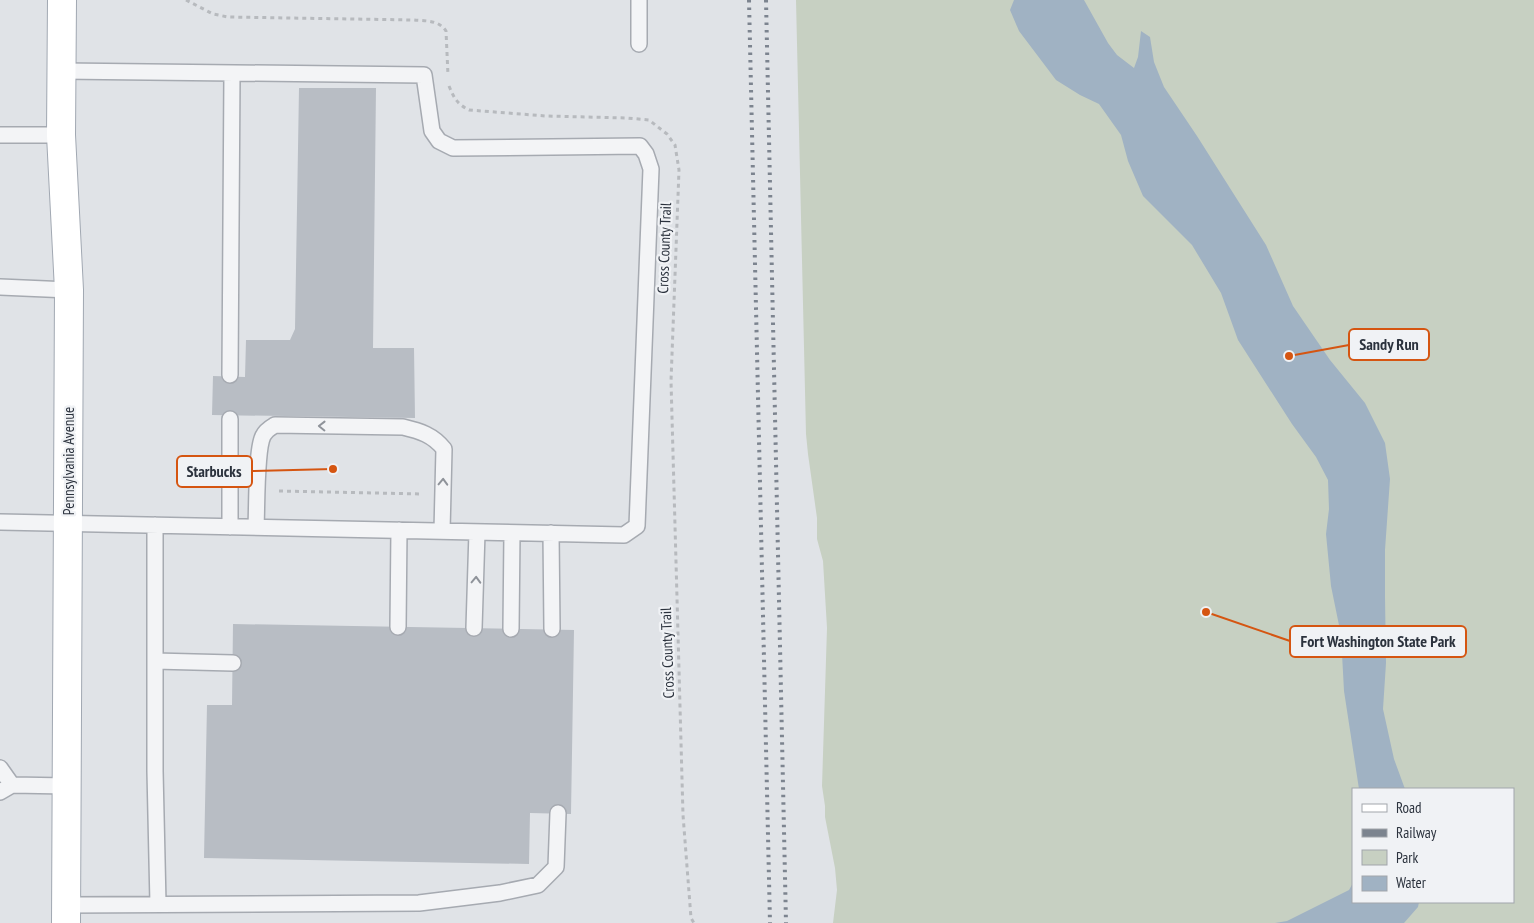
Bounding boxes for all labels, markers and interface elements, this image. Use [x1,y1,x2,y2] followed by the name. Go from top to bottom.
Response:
[653,202,675,294] street label: Cross County Trail
[1349,329,1429,360] callout: Sandy Run
[1359,334,1419,354] text: Sandy Run
[59,407,78,515] street label: Pennsylvania Avenue
[318,421,326,431] one-way arrow
[177,456,252,487] callout: Starbucks
[187,461,242,481] text: Starbucks
[438,478,448,486] one-way arrow
[470,576,481,584] one-way arrow
[656,607,678,699] street label: Cross County Trail
[1290,626,1466,657] callout: Fort Washington State Park
[1300,631,1456,651] text: Fort Washington State Park
[1352,788,1514,903] legend
[1396,798,1422,817] text: Road
[1396,823,1437,842] text: Railway
[1396,848,1418,867] text: Park
[1396,873,1427,892] text: Water

